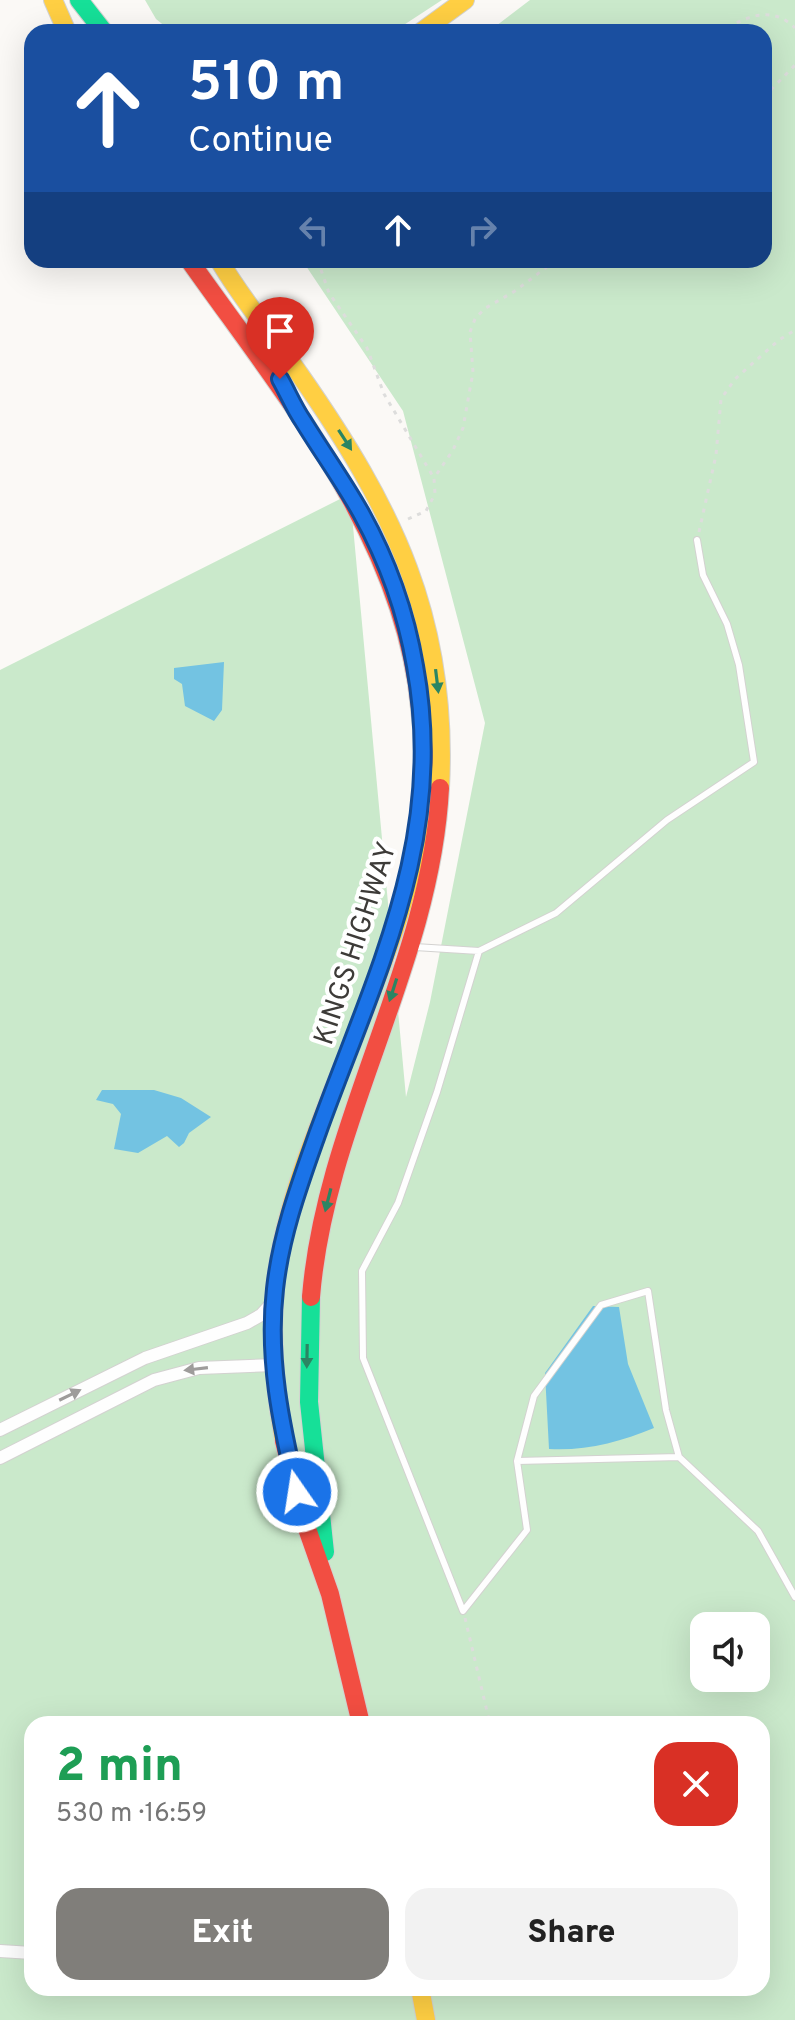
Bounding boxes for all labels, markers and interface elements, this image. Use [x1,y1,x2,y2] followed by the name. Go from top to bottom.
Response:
[188,50,345,120] text: 510 m
[56,56,160,160] icon: ahead
[188,119,333,165] text: Continue
[292,208,336,252] icon: left
[376,208,420,252] icon: ahead
[460,208,504,252] icon: right
[246,297,314,379] pin
[258,309,302,353] icon: arrive
[338,430,353,451] one-way arrow
[431,669,444,694] one-way arrow
[307,838,407,1050] street label: KINGS HIGHWAY
[386,979,399,1003] one-way arrow
[321,1187,334,1212] one-way arrow
[300,1344,313,1369] one-way arrow
[183,1363,208,1376] one-way arrow
[58,1388,81,1402] one-way arrow
[255,1450,339,1534] position arrow
[690,1612,770,1692] map controls
[690,1612,770,1692] button: sound
[56,1738,183,1798] text: 2 min
[654,1742,738,1826] button: close
[56,1798,207,1831] text: 530 m · 16:59
[56,1888,389,1980] button: Exit
[405,1888,738,1980] button: Share

